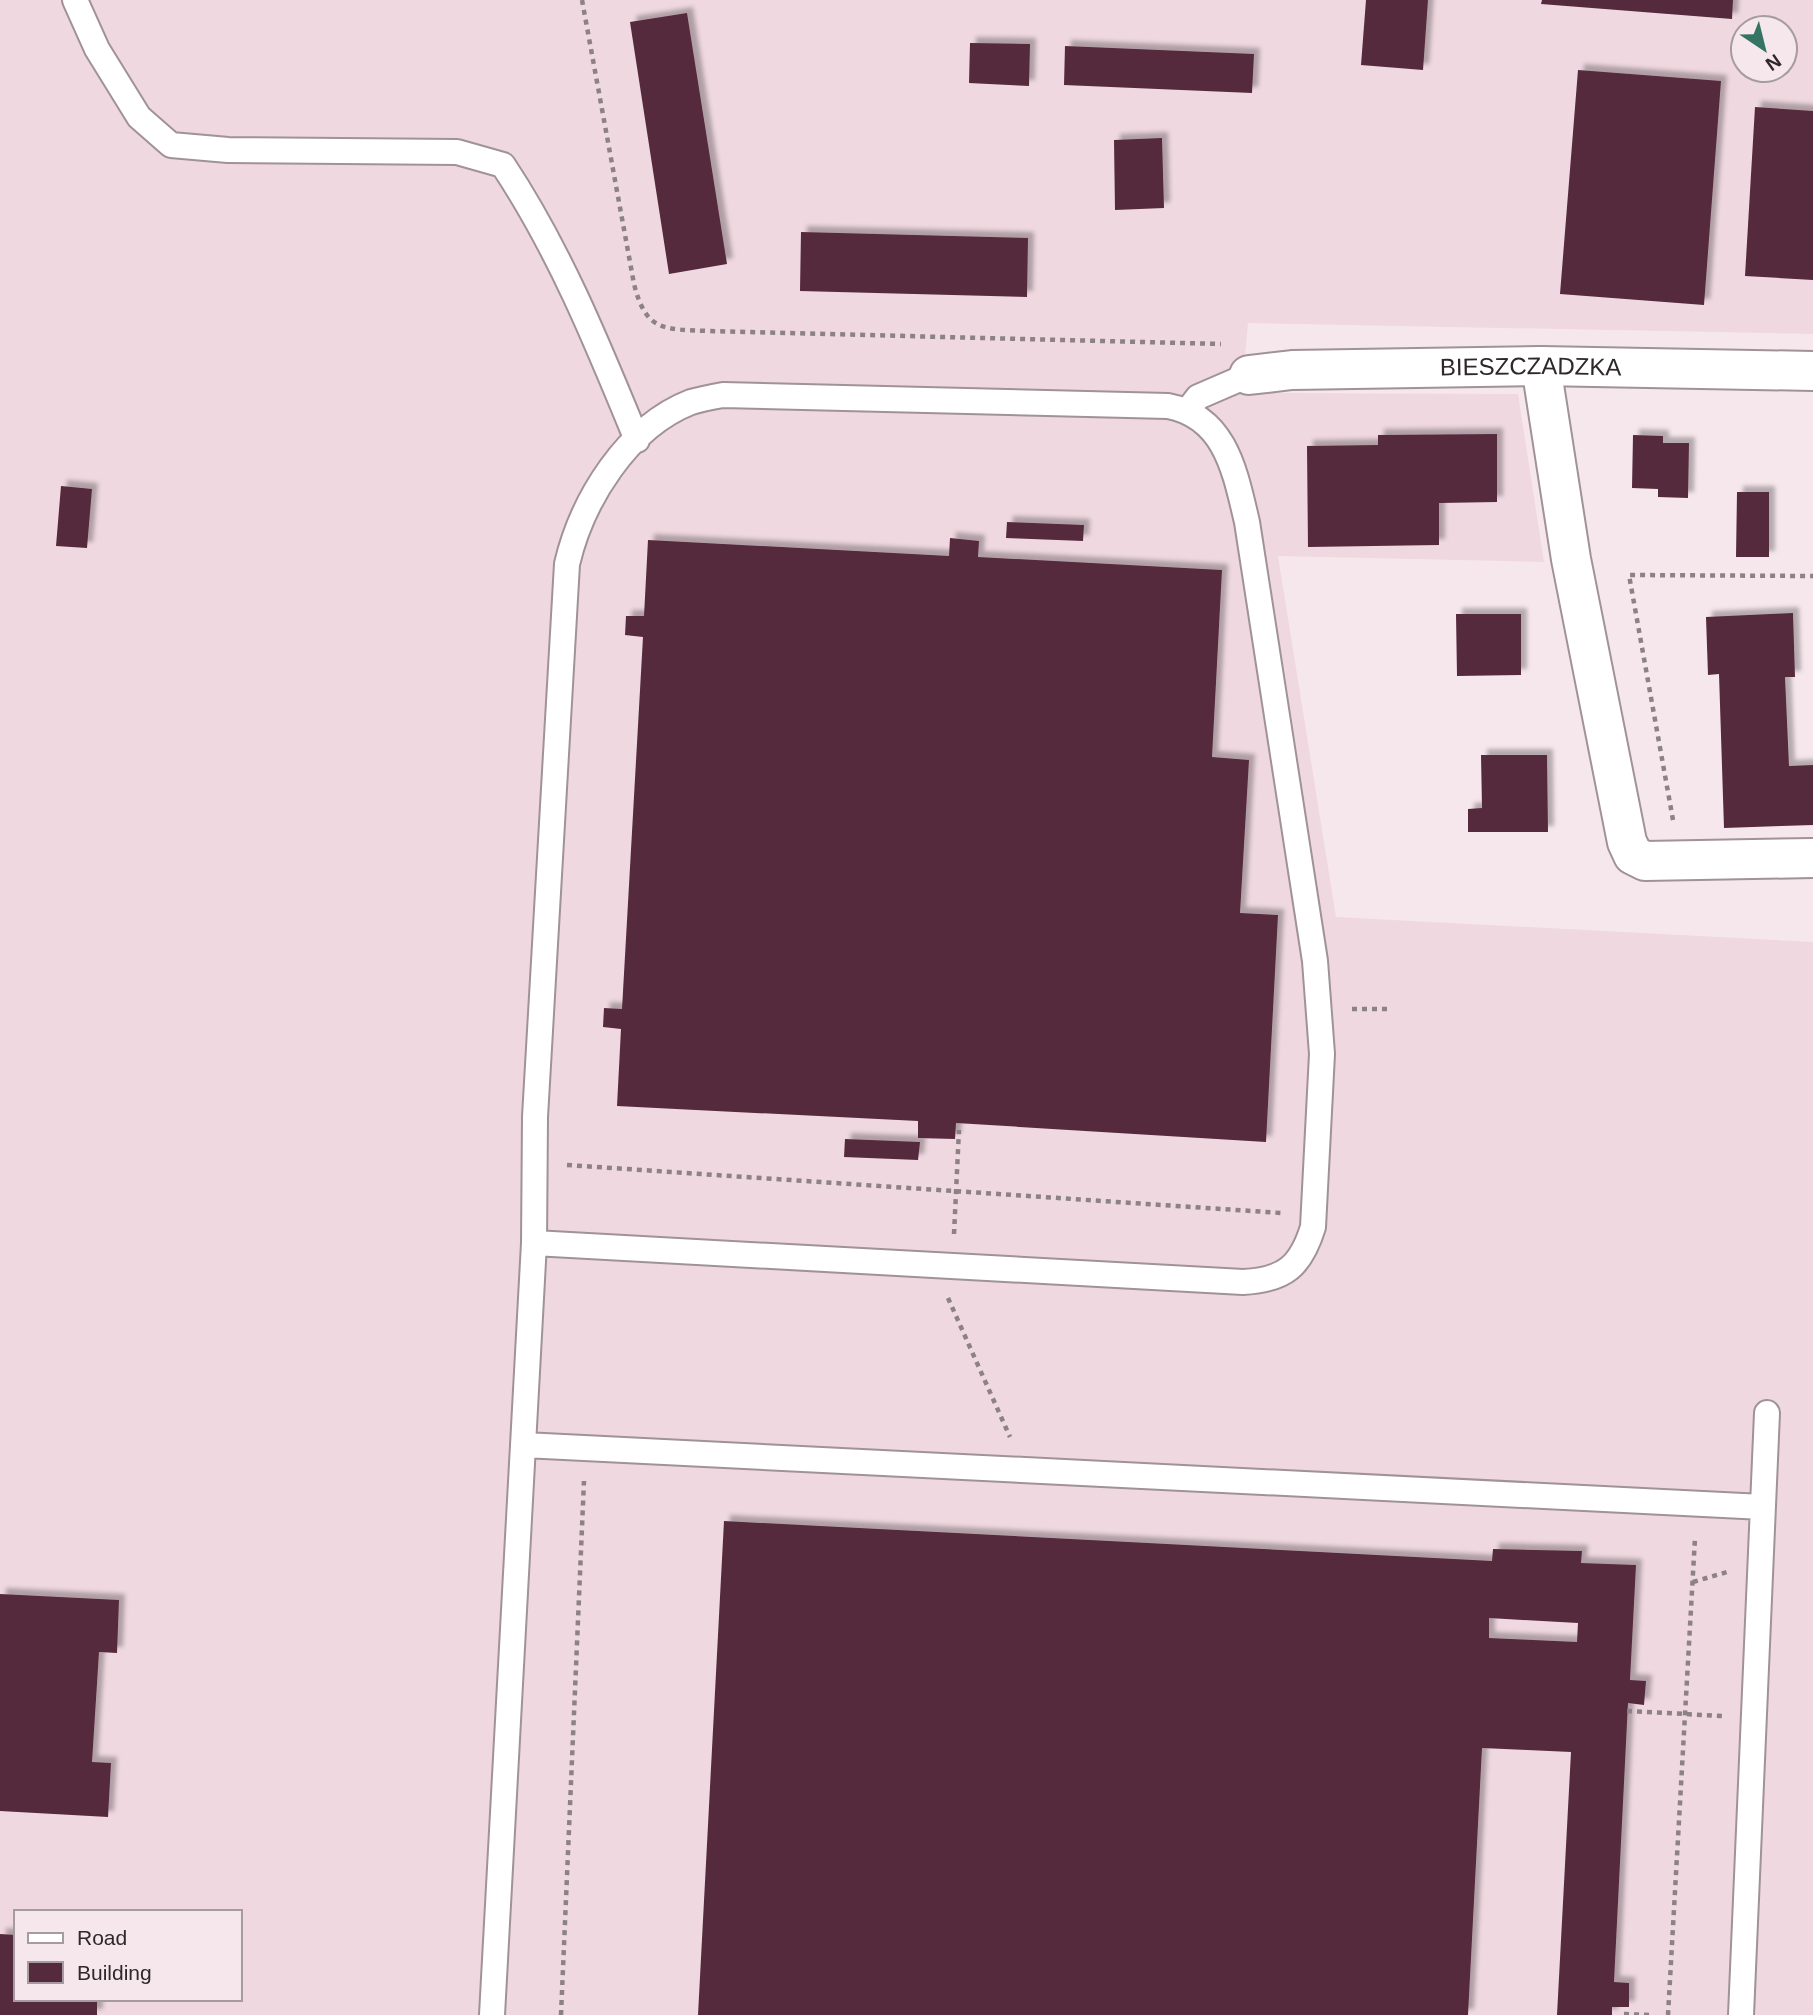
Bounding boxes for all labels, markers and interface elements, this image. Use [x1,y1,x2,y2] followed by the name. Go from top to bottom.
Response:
[1729,14,1799,84] north arrow
[1762,50,1785,75] text: N
[1440,352,1622,381] street label: BIESZCZADZKA
[14,1910,242,2001] legend
[77,1926,127,1949] text: Road
[77,1961,152,1984] text: Building

